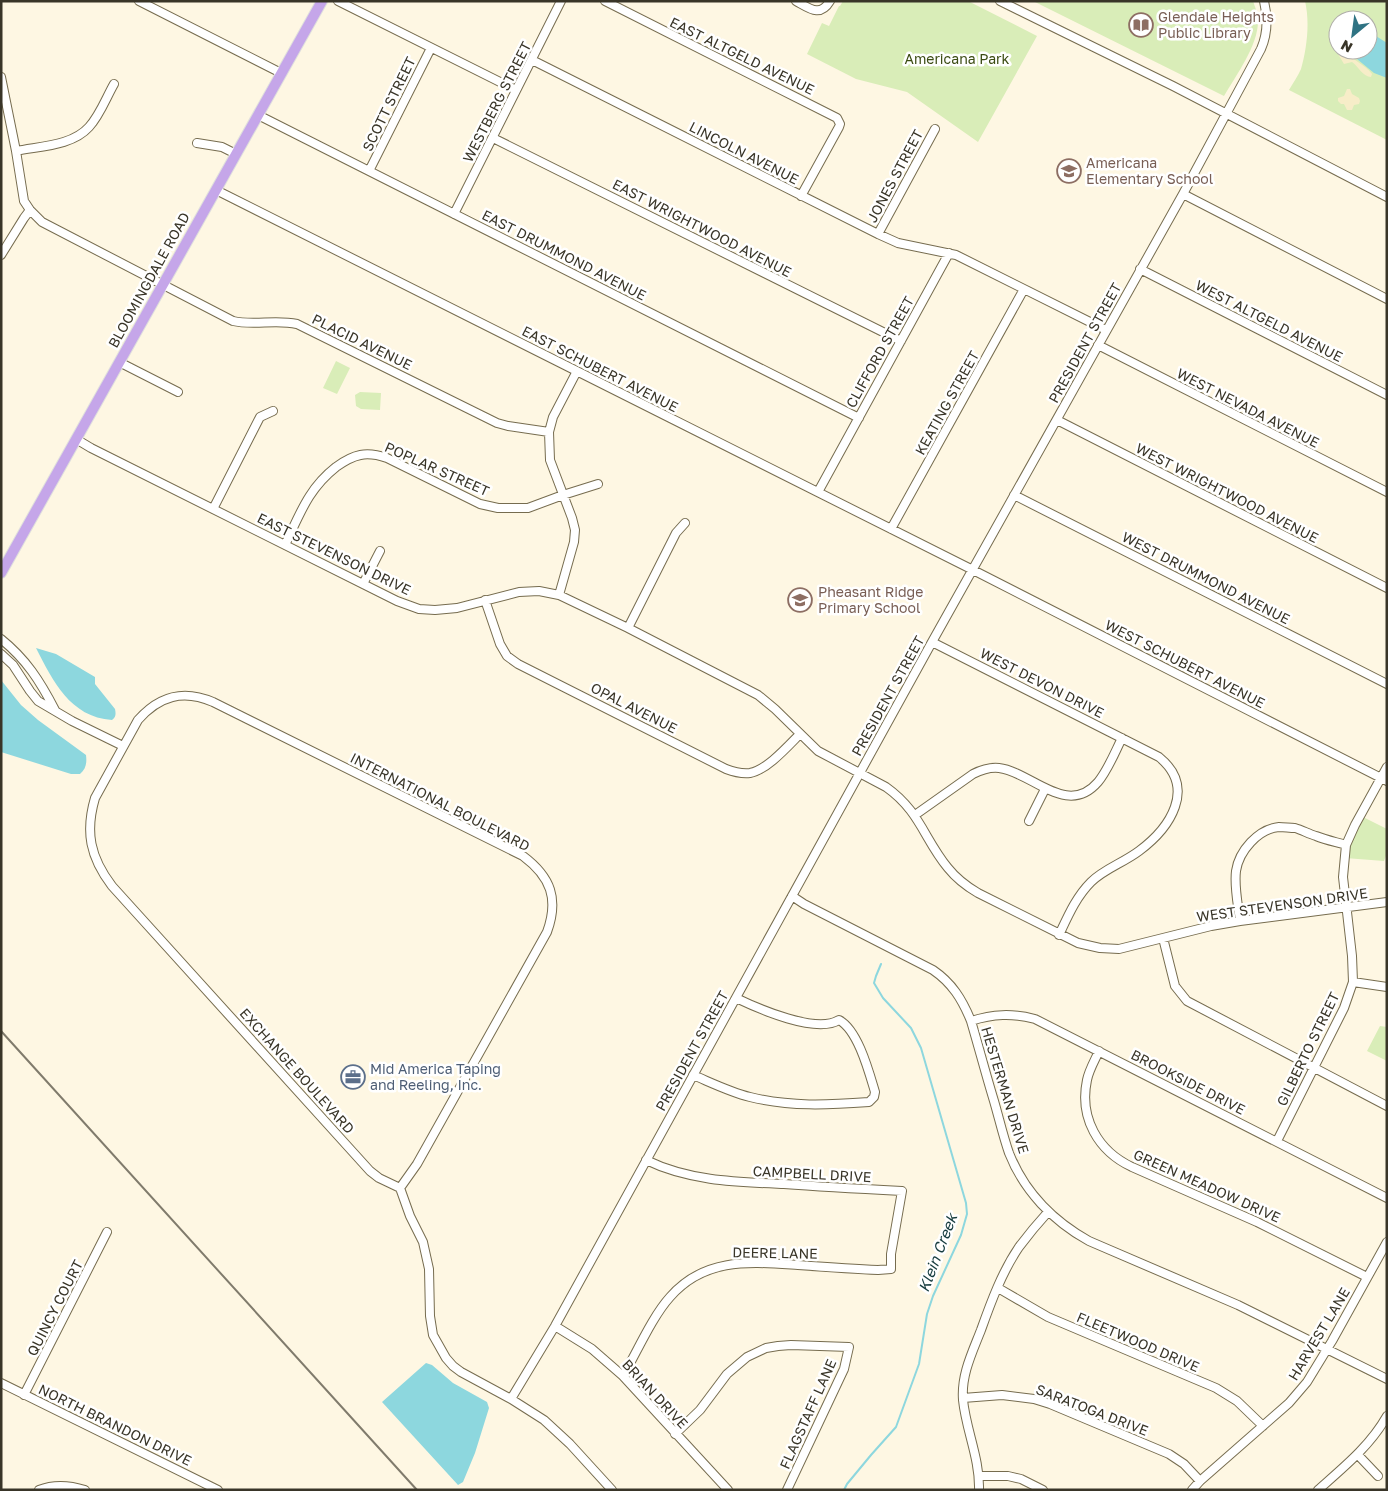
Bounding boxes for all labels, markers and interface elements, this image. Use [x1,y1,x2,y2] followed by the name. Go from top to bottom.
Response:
[1158,8,1274,41] place label: Glendale Heights Public Library
[1328,10,1378,60] north arrow
[1128,12,1154,38] library icon: Glendale Heights Public Library
[667,13,817,98] street label: EAST ALTGELD AVENUE
[1338,37,1355,57] text: N
[459,38,535,165] street label: WESTBERG STREET
[905,50,1010,67] park label: Americana Park
[358,54,419,154] street label: SCOTT STREET
[687,118,802,187] street label: LINCOLN AVENUE
[863,126,926,225] street label: JONES STREET
[1086,154,1213,187] place label: Americana Elementary School
[1056,158,1082,184] school or university icon: Americana Elementary School
[610,175,795,280] street label: EAST WRIGHTWOOD AVENUE
[479,206,649,303] street label: EAST DRUMMOND AVENUE
[104,209,193,350] street label: BLOOMINGDALE ROAD
[1193,276,1346,365] street label: WEST ALTGELD AVENUE
[1044,279,1125,406] street label: PRESIDENT STREET
[842,293,917,410] street label: CLIFFORD STREET
[309,310,415,373] street label: PLACID AVENUE
[519,322,681,415] street label: EAST SCHUBERT AVENUE
[911,347,982,458] street label: KEATING STREET
[1174,364,1322,451] street label: WEST NEVADA AVENUE
[382,438,492,499] street label: POPLAR STREET
[1133,439,1321,546] street label: WEST WRIGHTWOOD AVENUE
[255,509,414,598] street label: EAST STEVENSON DRIVE
[1119,528,1293,627] street label: WEST DRUMMOND AVENUE
[818,583,923,616] place label: Pheasant Ridge Primary School
[787,587,813,613] school or university icon: Pheasant Ridge Primary School
[1102,616,1268,711] street label: WEST SCHUBERT AVENUE
[847,632,928,759] street label: PRESIDENT STREET
[977,644,1107,721] street label: WEST DEVON DRIVE
[588,678,680,737] street label: OPAL AVENUE
[348,749,533,854] street label: INTERNATIONAL BOULEVARD
[1195,884,1369,925] street label: WEST STEVENSON DRIVE
[651,987,732,1114] street label: PRESIDENT STREET
[1273,989,1343,1109] street label: GILBERTO STREET
[237,1004,358,1137] street label: EXCHANGE BOULEVARD
[978,1024,1033,1155] street label: HESTERMAN DRIVE
[1128,1045,1248,1118] street label: BROOKSIDE DRIVE
[370,1060,501,1093] place label: Mid America Taping and Reeling, Inc.
[340,1064,366,1090] office icon: Mid America Taping and Reeling, Inc.
[1131,1145,1283,1226] street label: GREEN MEADOW DRIVE
[752,1162,872,1185] street label: CAMPBELL DRIVE
[914,1210,961,1294] water label: Klein Creek
[732,1243,818,1262] street label: DEERE LANE
[23,1257,86,1359] street label: QUINCY COURT
[1284,1284,1353,1383] street label: HARVEST LANE
[1074,1308,1202,1375] street label: FLEETWOOD DRIVE
[619,1356,692,1432] street label: BRIAN DRIVE
[776,1356,839,1471] street label: FLAGSTAFF LANE
[36,1380,194,1469] street label: NORTH BRANDON DRIVE
[1034,1380,1151,1439] street label: SARATOGA DRIVE

